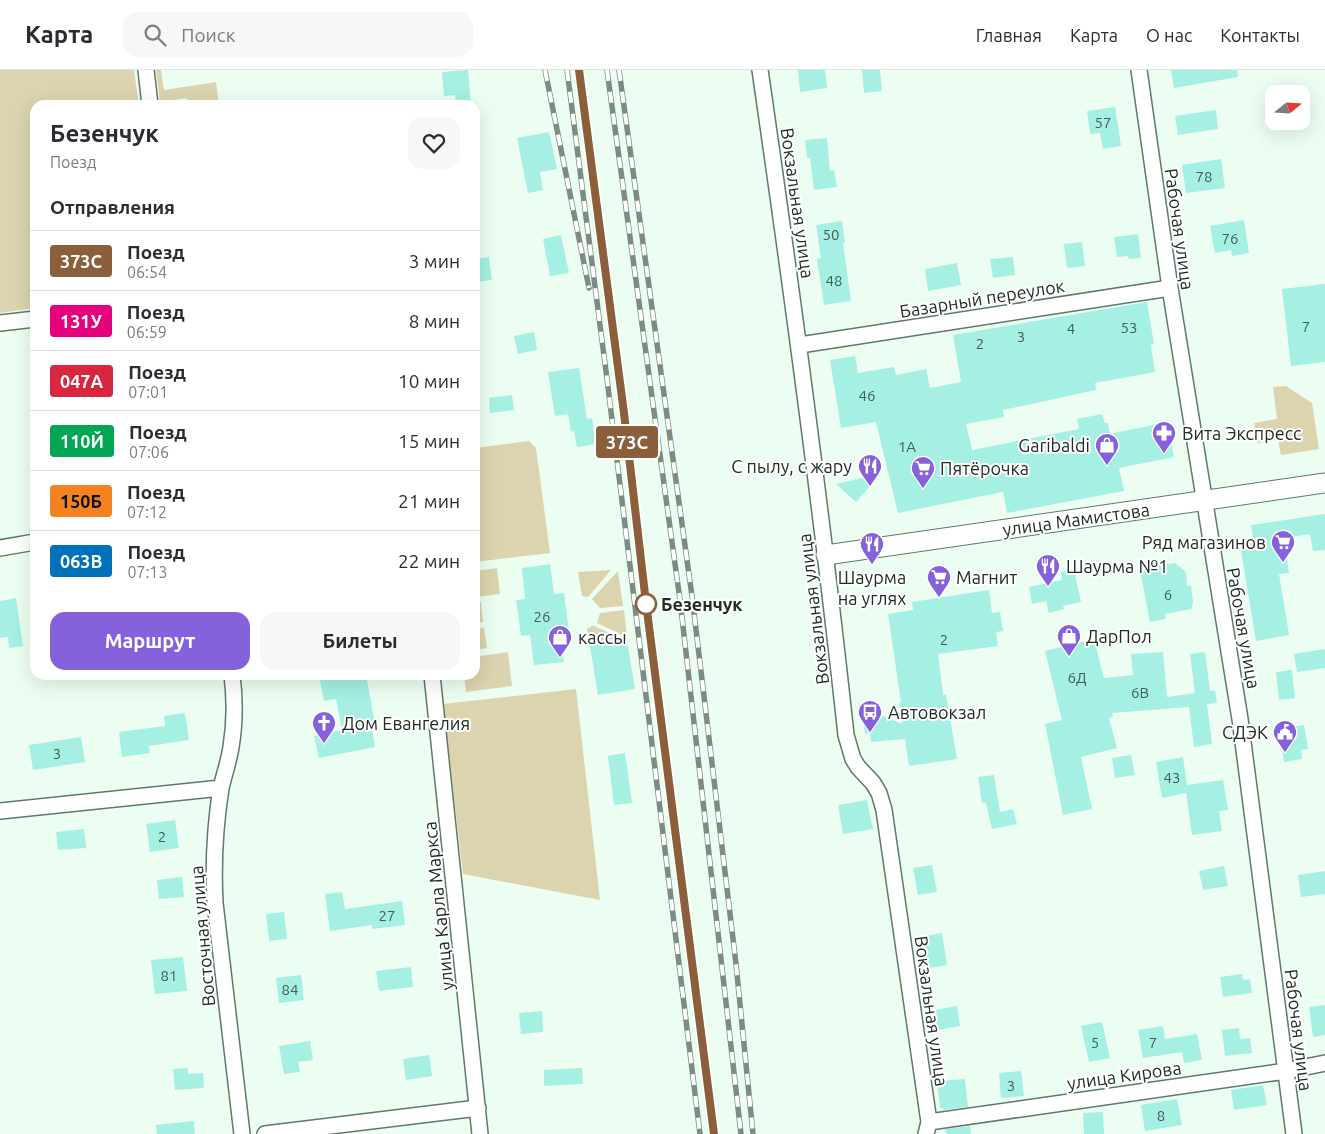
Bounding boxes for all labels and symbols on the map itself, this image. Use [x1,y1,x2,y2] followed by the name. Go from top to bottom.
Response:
[1265,85,1310,130] north arrow
[1095,114,1111,131] house number: 57
[778,126,818,280] street label: Вокзальная улица
[1162,167,1198,291] street label: Рабочая улица
[1196,168,1212,185] house number: 78
[823,226,839,243] house number: 50
[1222,230,1238,247] house number: 76
[826,272,842,289] house number: 48
[898,275,1066,321] street label: Базарный переулок
[1302,318,1310,335] house number: 7
[1121,319,1137,336] house number: 53
[1067,320,1075,337] house number: 4
[1017,328,1025,345] house number: 3
[976,335,984,352] house number: 2
[859,387,875,404] house number: 46
[1151,420,1177,454] pharmacy icon: Вита Экспресс
[1182,423,1301,443] place label: Вита Экспресс
[592,426,662,458] line badge: 373C
[1094,432,1120,466] shop icon: Garibaldi
[1018,435,1090,455] place label: Garibaldi
[898,438,916,455] house number: 1А
[857,453,883,487] restaurant icon: С пылу, с жару
[910,455,936,489] supermarket icon: Пятёрочка
[731,456,852,476] place label: С пылу, с жару
[940,458,1029,478] place label: Пятёрочка
[1001,499,1151,539] street label: улица Мамистова
[1270,529,1296,563] supermarket icon: Ряд магазинов
[859,531,885,565] restaurant icon: Шаурма на углях
[794,532,832,686] street label: Вокзальная улица
[1142,532,1266,552] place label: Ряд магазинов
[1035,553,1061,587] restaurant icon: Шаурма №1
[1066,556,1168,576] place label: Шаурма №1
[926,564,952,598] supermarket icon: Магнит
[1224,566,1264,690] street label: Рабочая улица
[838,567,906,608] place label: Шаурма на углях
[956,567,1017,587] place label: Магнит
[1164,586,1172,603] house number: 6
[635,593,657,615] marker: Безенчук
[661,594,743,614] place label: Безенчук
[534,608,550,625] house number: 26
[1056,623,1082,657] shop icon: ДарПол
[547,624,573,658] shop icon: кассы
[1086,626,1152,646] place label: ДарПол
[578,627,627,647] place label: кассы
[940,631,948,648] house number: 2
[1068,669,1086,686] house number: 6Д
[1131,684,1149,701] house number: 6В
[857,699,883,733] bus stop icon: Автовокзал
[888,702,986,722] place label: Автовокзал
[311,710,337,744] church icon: Дом Евангелия
[342,713,470,733] place label: Дом Евангелия
[1272,719,1298,753] public building icon: СДЭК
[1222,722,1268,742] place label: СДЭК
[53,745,61,762] house number: 3
[1164,769,1180,786] house number: 43
[419,820,457,992] street label: улица Карла Маркса
[158,828,166,845] house number: 2
[186,865,218,1007] street label: Восточная улица
[379,907,395,924] house number: 27
[912,934,952,1088] street label: Вокзальная улица
[161,967,177,984] house number: 81
[1282,968,1316,1092] street label: Рабочая улица
[282,981,298,998] house number: 84
[1091,1034,1099,1051] house number: 5
[1149,1034,1157,1051] house number: 7
[1066,1057,1182,1093] street label: улица Кирова
[1007,1077,1015,1094] house number: 3
[1157,1107,1165,1124] house number: 8

